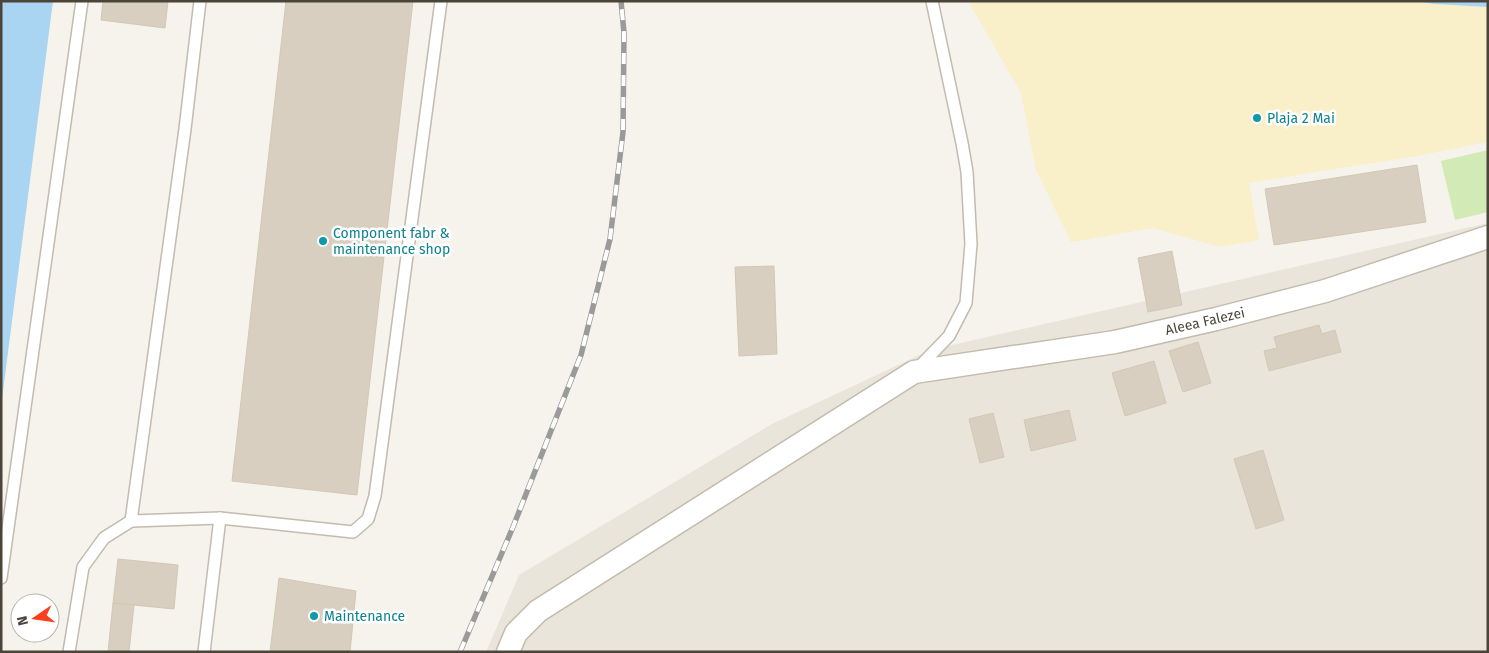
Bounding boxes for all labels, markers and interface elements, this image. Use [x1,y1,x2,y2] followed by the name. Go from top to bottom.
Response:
[1267,110,1335,127] place label: Plaja 2 Mai
[1251,112,1263,124] marker: Plaja 2 Mai
[333,225,450,258] place label: Component fabr & maintenance shop
[317,235,329,247] marker: Component fabr & maintenance shop
[1164,304,1247,339] street label: Aleea Falezei
[10,593,60,643] north arrow
[324,608,405,625] place label: Maintenance
[308,610,320,622] marker: Maintenance
[13,614,32,627] text: N

